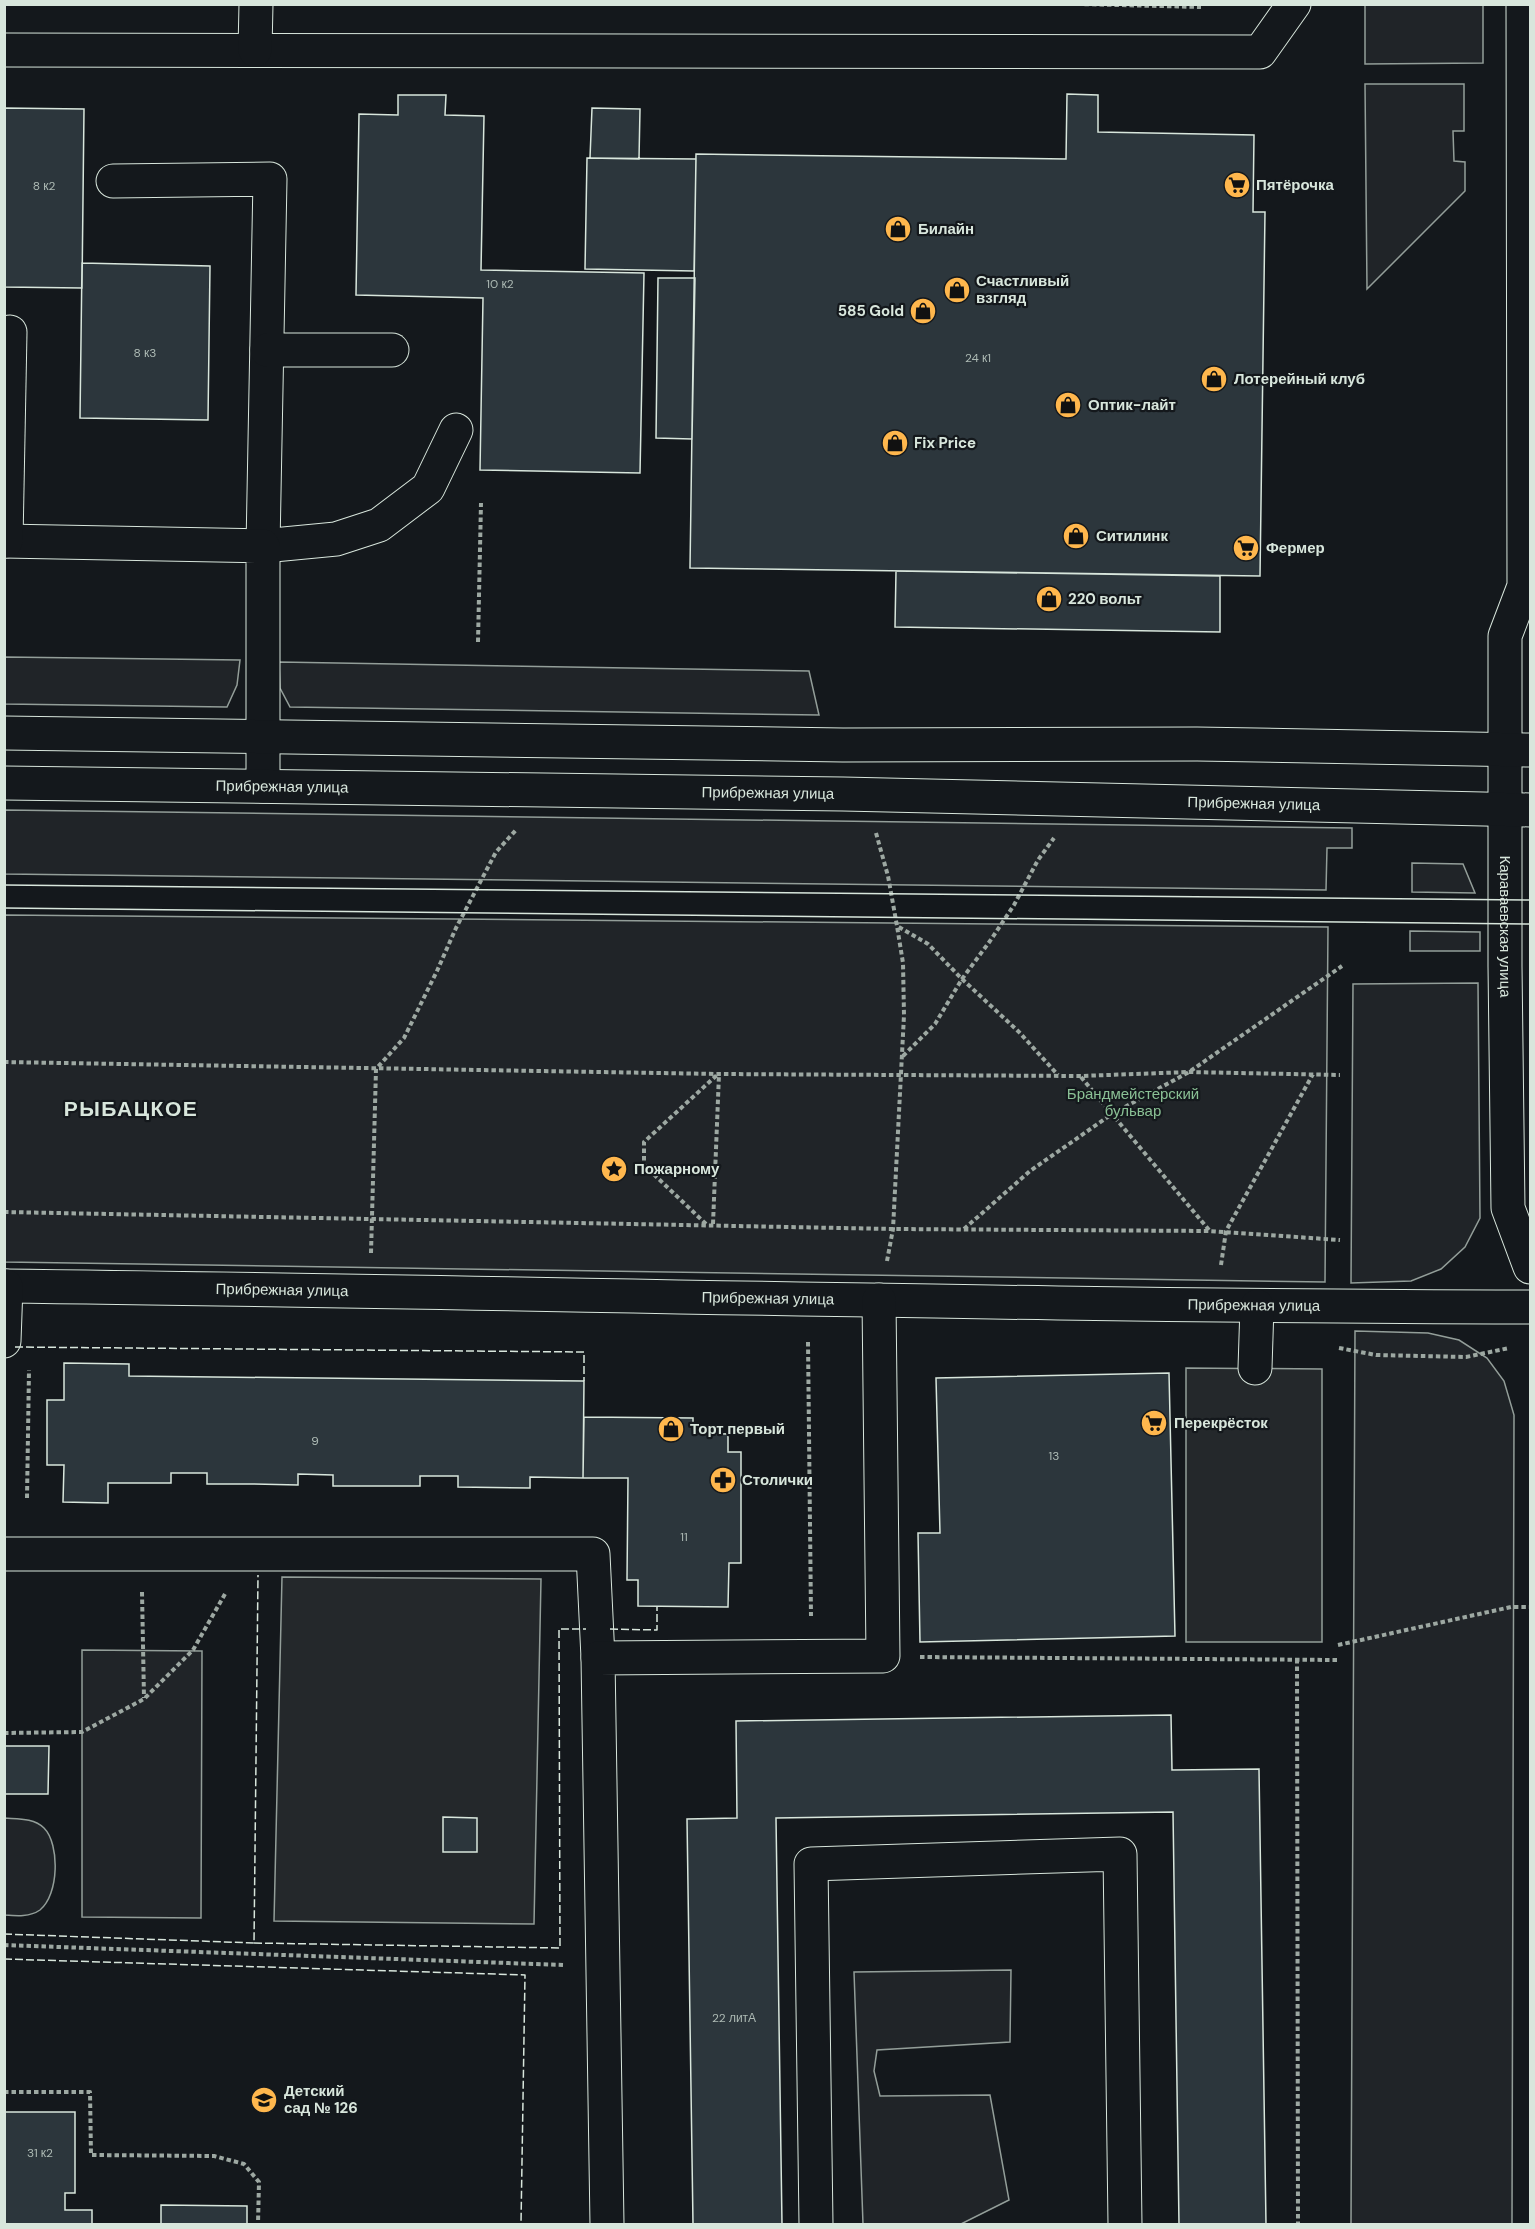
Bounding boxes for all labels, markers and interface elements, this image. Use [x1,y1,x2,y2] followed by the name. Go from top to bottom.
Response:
[1222,170,1252,200] supermarket icon: Пятёрочка
[1256,175,1334,195] place label: Пятёрочка
[33,178,55,194] house number: 8 к2
[883,214,913,244] shop icon: Билайн
[918,219,974,239] place label: Билайн
[976,271,1069,308] place label: Счастливый взгляд
[942,275,972,305] shop icon: Счастливый взгляд
[486,276,514,292] house number: 10 к2
[908,296,938,326] shop icon: 585 Gold
[838,301,904,321] place label: 585 Gold
[134,345,156,361] house number: 8 к3
[965,350,991,366] house number: 24 к1
[1199,364,1229,394] shop icon: Лотерейный клуб
[1234,369,1365,389] place label: Лотерейный клуб
[1053,390,1083,420] shop icon: Оптик-лайт
[1088,395,1176,415] place label: Оптик-лайт
[880,428,910,458] shop icon: Fix Price
[914,433,976,453] place label: Fix Price
[1061,521,1091,551] shop icon: Ситилинк
[1096,526,1168,546] place label: Ситилинк
[1231,533,1261,563] supermarket icon: Фермер
[1266,538,1325,558] place label: Фермер
[1034,584,1064,614] shop icon: 220 вольт
[1068,589,1142,609] place label: 220 вольт
[215,776,349,798] street label: Прибрежная улица
[701,782,835,804] street label: Прибрежная улица
[1187,792,1321,815] street label: Прибрежная улица
[1495,855,1515,998] street label: Караваевская улица
[1067,1084,1199,1121] park label: Брандмейстерский бульвар
[64,1095,198,1123] district label: РЫБАЦКОЕ
[599,1154,629,1184] place icon: Пожарному
[634,1159,720,1179] place label: Пожарному
[215,1279,349,1301] street label: Прибрежная улица
[701,1287,835,1310] street label: Прибрежная улица
[1187,1295,1321,1316] street label: Прибрежная улица
[1139,1408,1169,1438] supermarket icon: Перекрёсток
[1174,1413,1268,1433] place label: Перекрёсток
[656,1414,686,1444] shop icon: Торт первый
[690,1419,785,1439] place label: Торт первый
[311,1433,319,1449] house number: 9
[1049,1448,1059,1464] house number: 13
[708,1465,738,1495] pharmacy icon: Столички
[742,1470,813,1490] place label: Столички
[680,1529,688,1545] house number: 11
[712,2010,756,2026] house number: 22 литА
[284,2081,358,2118] place label: Детский сад № 126
[249,2085,279,2115] school or university icon: Детский сад № 126
[27,2145,53,2161] house number: 31 к2

